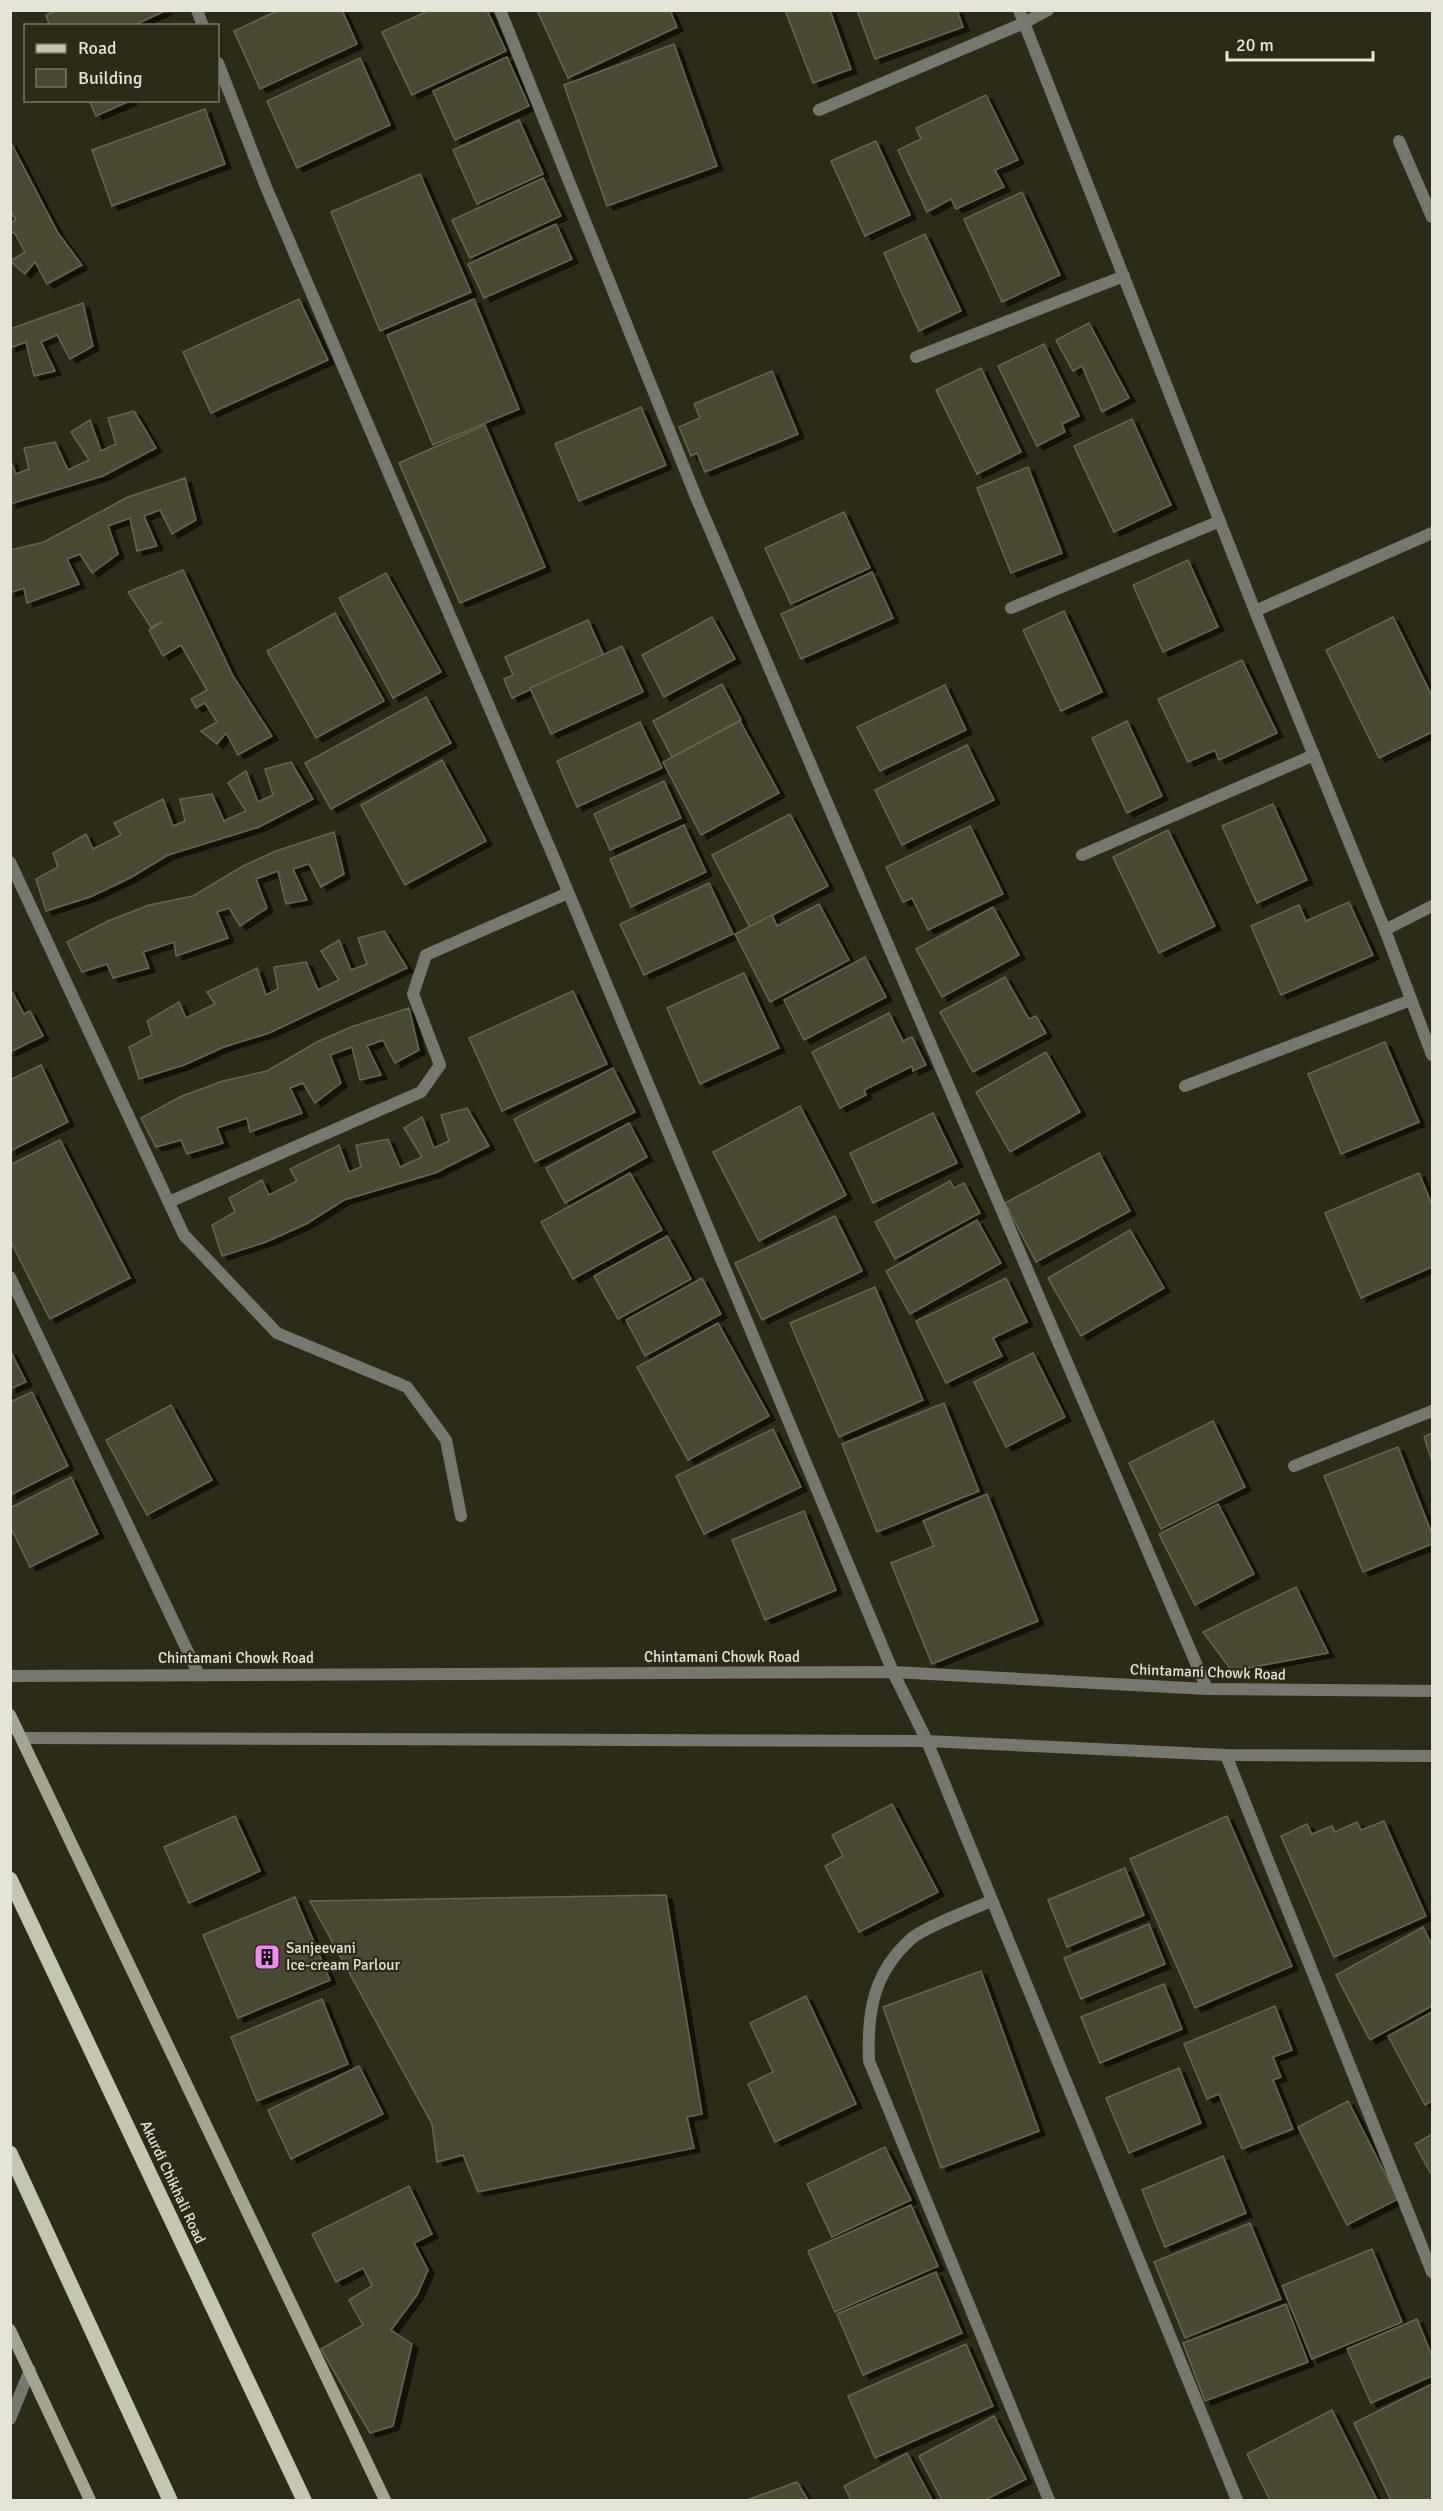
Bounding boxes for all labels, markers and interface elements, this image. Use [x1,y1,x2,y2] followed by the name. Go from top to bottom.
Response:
[24,24,219,102] legend
[1227,24,1372,62] scale bar
[1236,34,1274,56] text: 20 m
[78,37,117,59] text: Road
[78,67,142,89] text: Building
[644,1648,800,1666] street label: Chintamani Chowk Road
[158,1649,314,1667] street label: Chintamani Chowk Road
[1130,1660,1286,1684] street label: Chintamani Chowk Road
[286,1939,400,1974] place label: Sanjeevani Ice-cream Parlour
[252,1942,282,1972] building icon: Sanjeevani Ice-cream Parlour
[137,2118,209,2246] street label: Akurdi Chikhali Road

